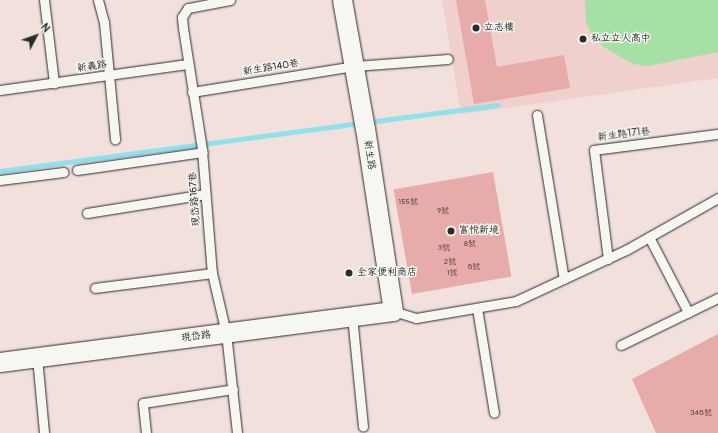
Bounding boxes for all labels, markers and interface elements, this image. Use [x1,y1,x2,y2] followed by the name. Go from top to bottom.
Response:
[16,16,56,56] north arrow
[38,21,53,35] text: N
[484,22,514,34] place label: 立志樓
[471,23,481,33] marker: 立志樓
[591,33,651,45] place label: 私立立人高中
[578,34,588,44] marker: 私立立人高中
[242,58,300,78] street label: 新生路140巷
[76,59,108,75] street label: 新義路
[597,126,651,144] street label: 新生路171巷
[361,139,377,171] street label: 新生路
[187,171,203,227] street label: 現岱路167巷
[398,197,418,207] house number: 155號
[437,206,449,216] house number: 9號
[459,225,499,237] place label: 富悅新境
[446,226,456,236] marker: 富悅新境
[464,239,476,249] house number: 8號
[438,243,450,253] house number: 3號
[444,257,456,267] house number: 2號
[468,262,480,272] house number: 6號
[357,267,417,279] place label: 全家便利商店
[344,268,354,278] marker: 全家便利商店
[446,268,458,278] house number: 1號
[180,329,212,345] street label: 現岱路
[690,408,712,418] house number: 346號

